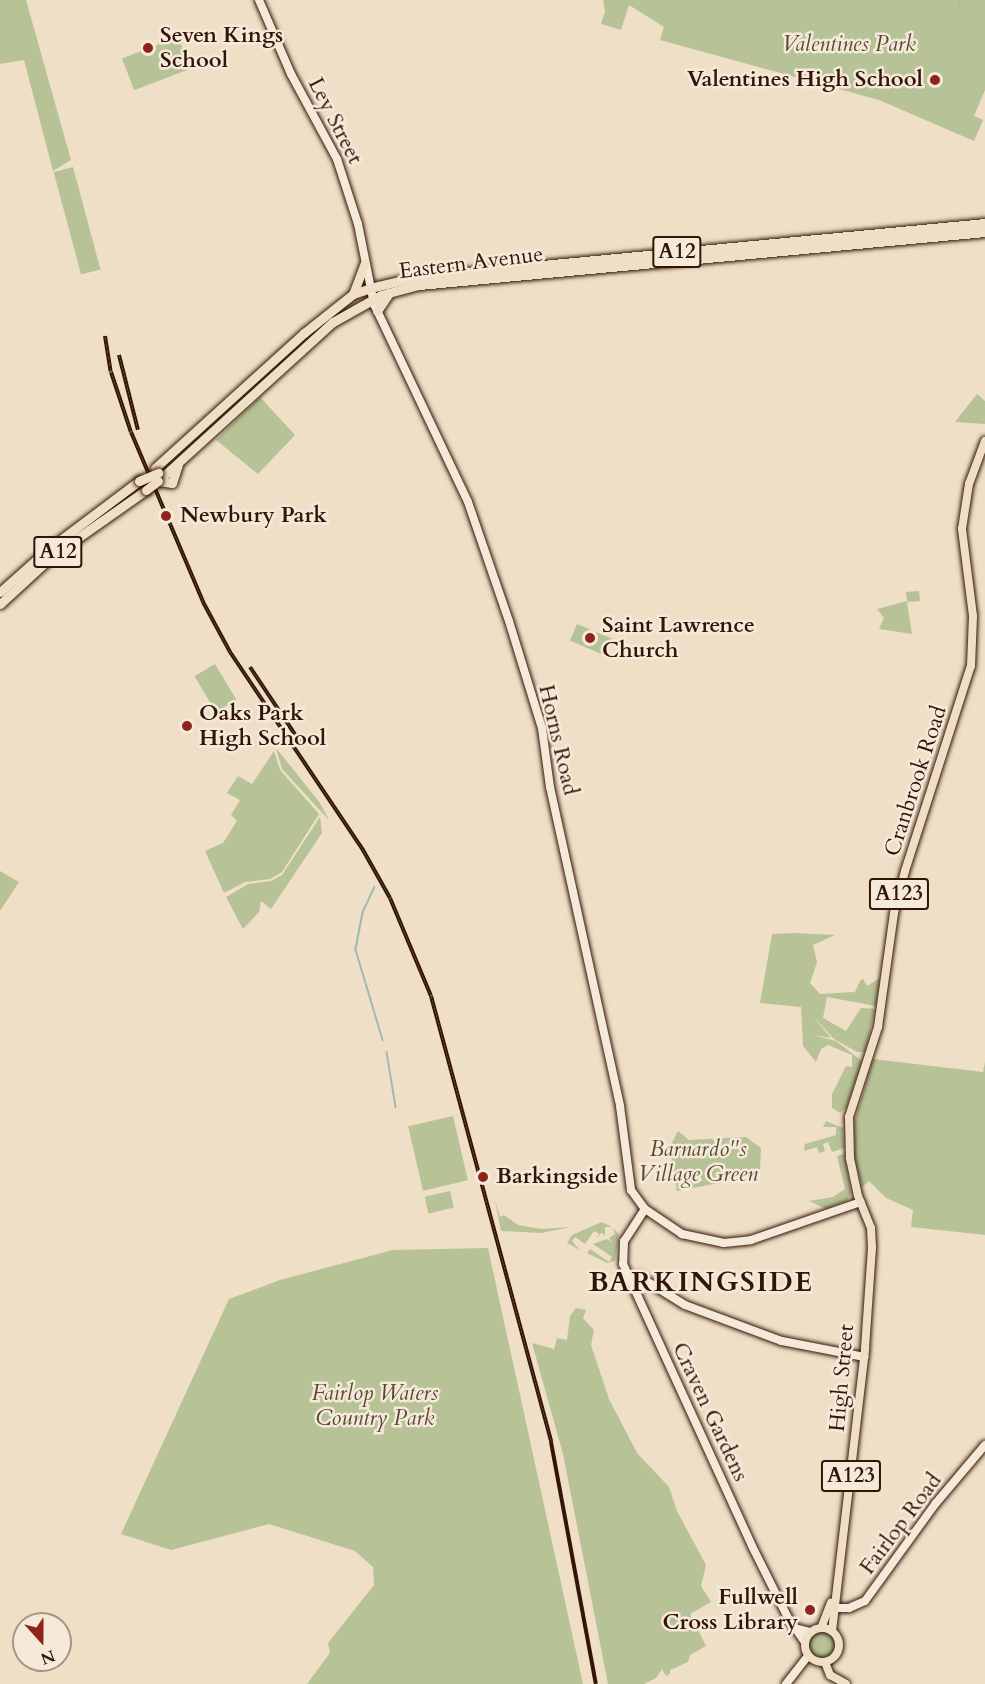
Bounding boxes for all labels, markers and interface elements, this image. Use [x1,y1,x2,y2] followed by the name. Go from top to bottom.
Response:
[160,22,283,74] place label: Seven Kings School
[782,32,916,58] park label: Valentines Park
[141,41,155,55] marker: Seven Kings School
[687,67,923,93] place label: Valentines High School
[302,73,368,169] street label: Ley Street
[928,73,942,87] marker: Valentines High School
[652,234,702,270] road number: A12
[397,241,545,285] street label: Eastern Avenue
[180,503,327,529] place label: Newbury Park
[157,507,175,525] marker: Newbury Park
[32,534,84,570] road number: A12
[602,612,755,664] place label: Saint Lawrence Church
[583,631,597,645] marker: Saint Lawrence Church
[532,682,584,798] street label: Horns Road
[199,700,326,752] place label: Oaks Park High School
[879,702,953,860] street label: Cranbrook Road
[180,719,194,733] marker: Oaks Park High School
[868,876,930,912] road number: A123
[638,1136,758,1188] park label: Barnardo''s Village Green
[496,1164,618,1190] place label: Barkingside
[474,1168,492,1186] marker: Barkingside
[588,1265,814,1299] district label: BARKINGSIDE
[824,1323,860,1433] street label: High Street
[666,1338,754,1486] street label: Craven Gardens
[312,1380,438,1432] park label: Fairlop Waters Country Park
[820,1458,882,1494] road number: A123
[854,1468,948,1580] street label: Fairlop Road
[663,1584,798,1636] place label: Fullwell Cross Library
[803,1603,817,1617] marker: Fullwell Cross Library
[12,1612,72,1672] north arrow
[37,1644,58,1670] text: N

